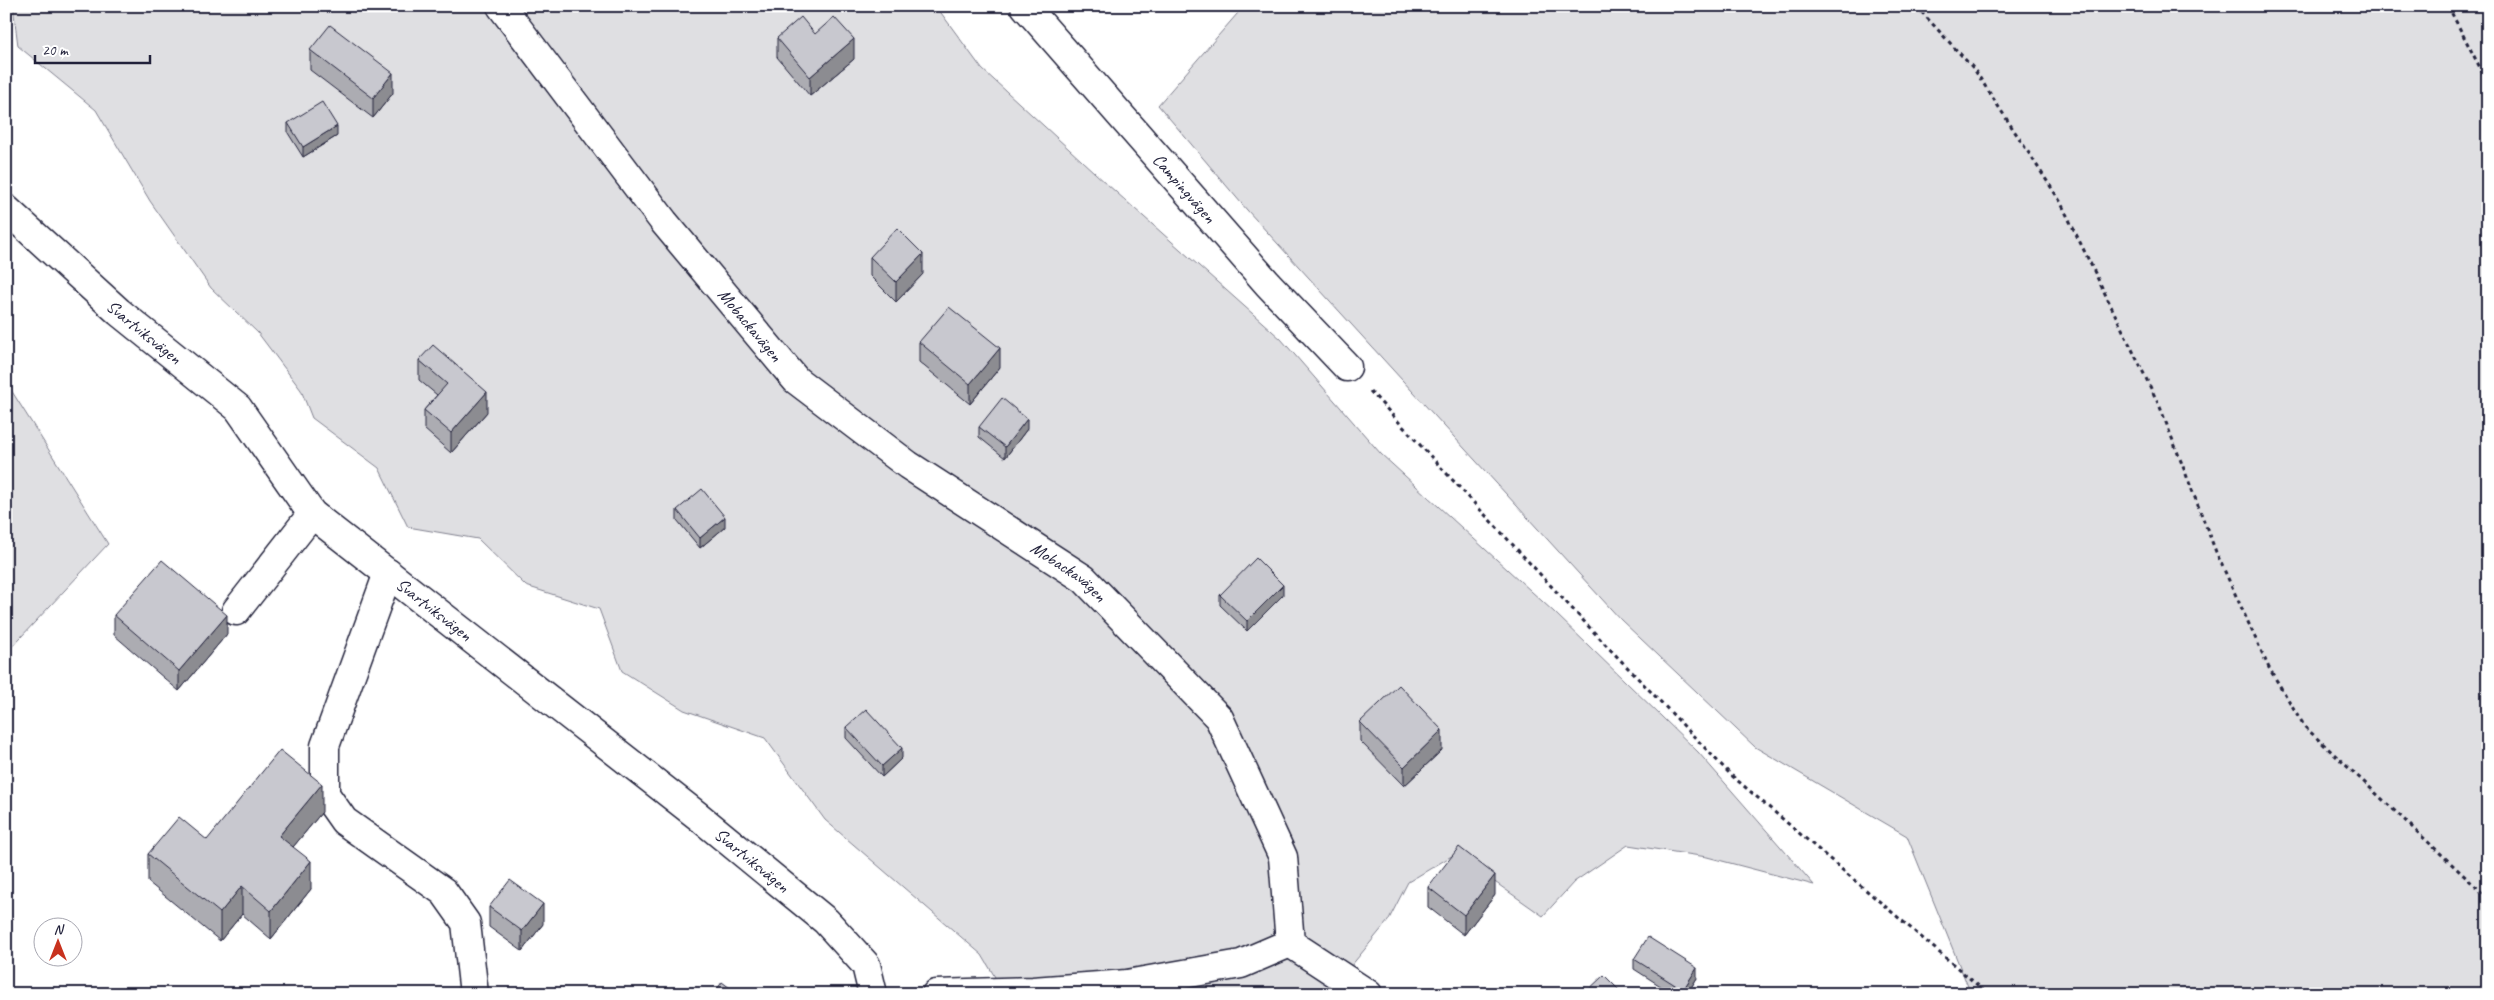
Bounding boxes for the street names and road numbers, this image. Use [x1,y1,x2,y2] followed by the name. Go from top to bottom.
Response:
[1148,149,1221,228] street label: Campingvägen
[713,284,788,367] street label: Mobackavägen
[102,295,187,370] street label: Svartviksvägen
[1027,536,1112,607] street label: Mobackavägen
[392,573,477,646] street label: Svartviksvägen
[710,823,795,898] street label: Svartviksvägen

